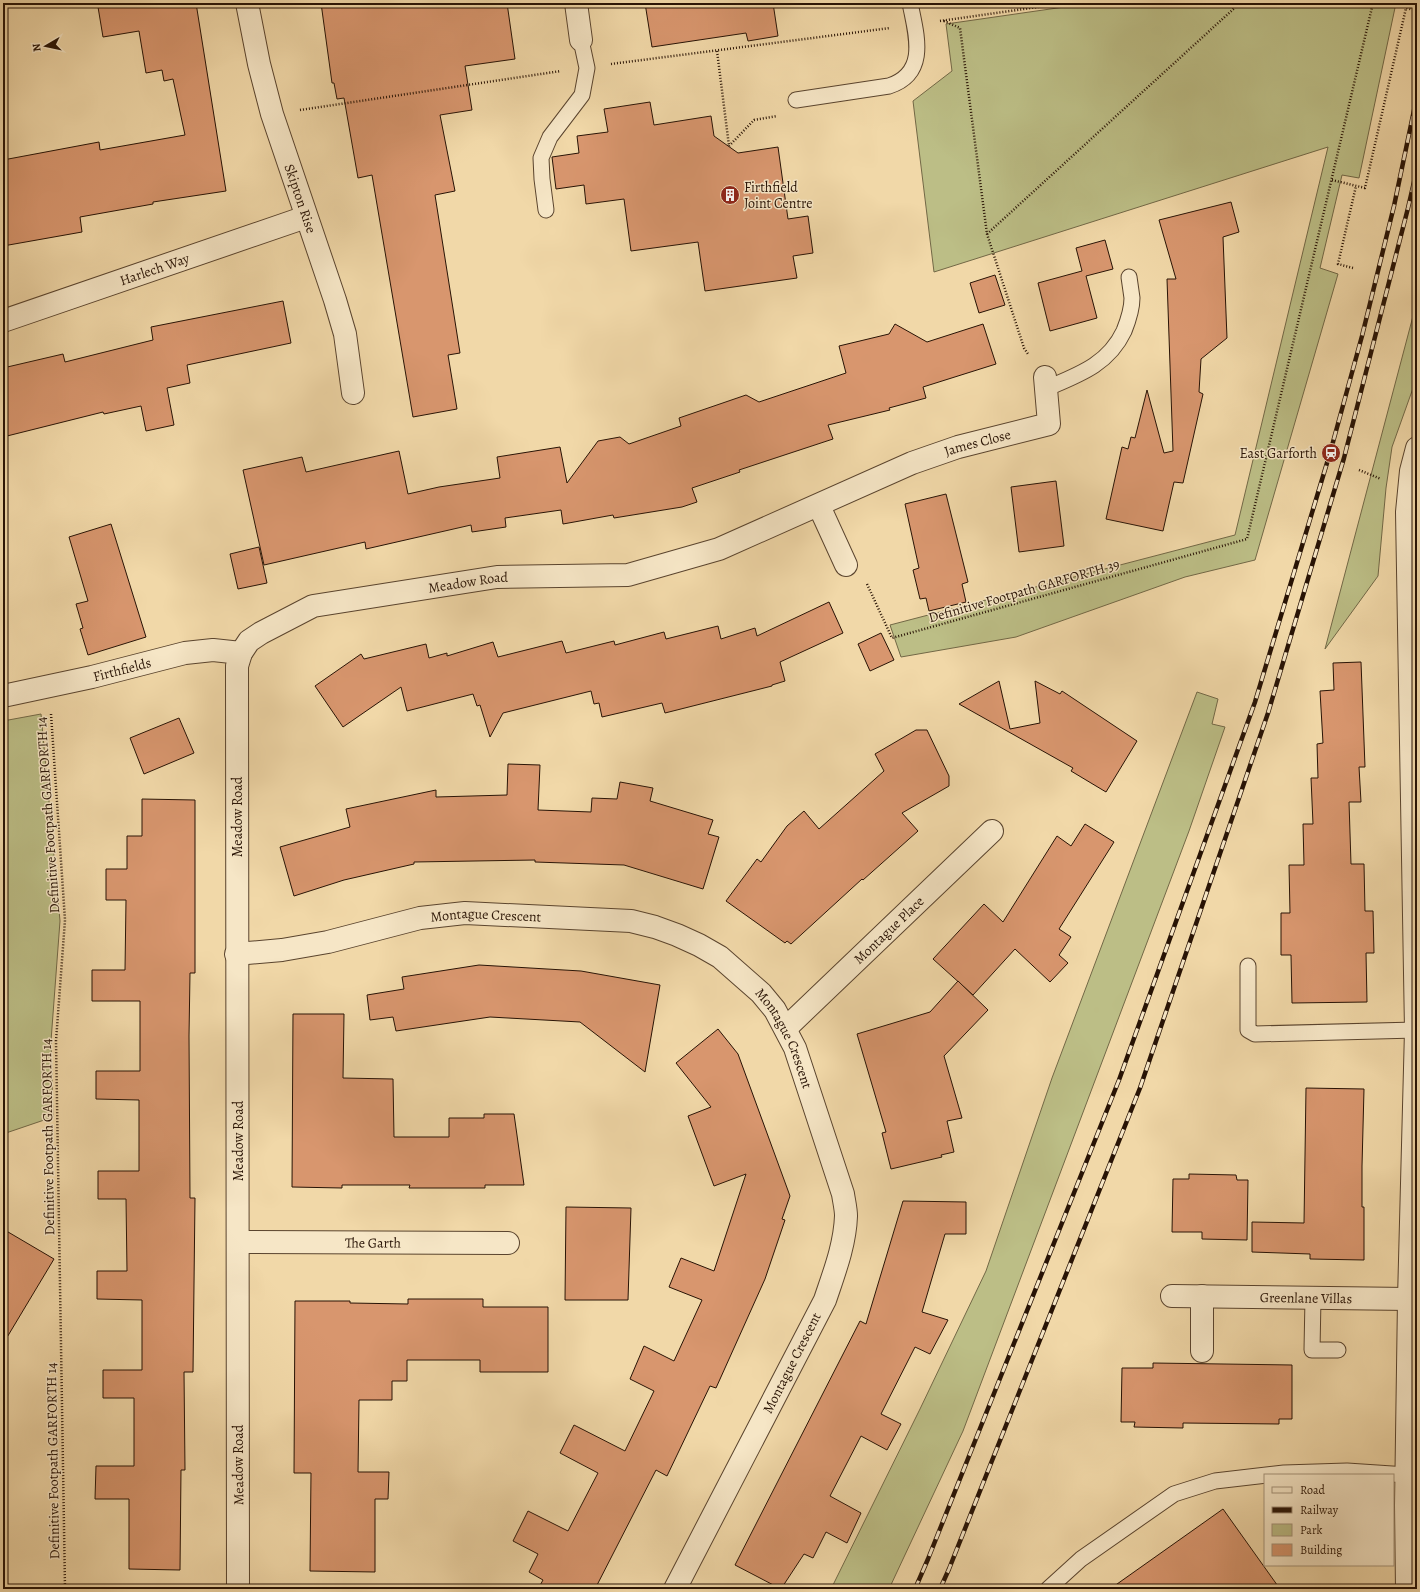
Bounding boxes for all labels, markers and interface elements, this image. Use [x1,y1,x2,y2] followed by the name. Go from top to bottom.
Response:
[26,26,66,66] north arrow
[29,42,45,53] text: N
[280,161,321,236] street label: Skipton Rise
[744,178,813,213] place label: Firthfield Joint Centre
[719,184,741,206] building icon: Firthfield Joint Centre
[117,248,192,290] street label: Harlech Way
[942,425,1013,461] street label: James Close
[1320,442,1342,464] station icon: East Garforth
[1240,444,1318,463] place label: East Garforth
[926,555,1122,627] street label: Definitive Footpath GARFORTH 39
[427,567,509,597] street label: Meadow Road
[91,653,153,686] street label: Firthfields
[32,716,64,914] street label: Definitive Footpath GARFORTH 14
[228,776,247,857] street label: Meadow Road
[849,892,928,968] street label: Montague Place
[429,903,542,926] street label: Montague Crescent
[751,984,817,1091] street label: Montague Crescent
[37,1038,59,1236] street label: Definitive Footpath GARFORTH 14
[229,1100,248,1181] street label: Meadow Road
[345,1233,402,1252] street label: The Garth
[1260,1288,1352,1308] street label: Greenlane Villas
[758,1309,826,1417] street label: Montague Crescent
[42,1362,64,1560] street label: Definitive Footpath GARFORTH 14
[229,1424,248,1505] street label: Meadow Road
[1264,1474,1394,1566] legend
[1300,1482,1326,1498] text: Road
[1300,1502,1339,1518] text: Railway
[1300,1522,1323,1538] text: Park
[1300,1542,1342,1558] text: Building

